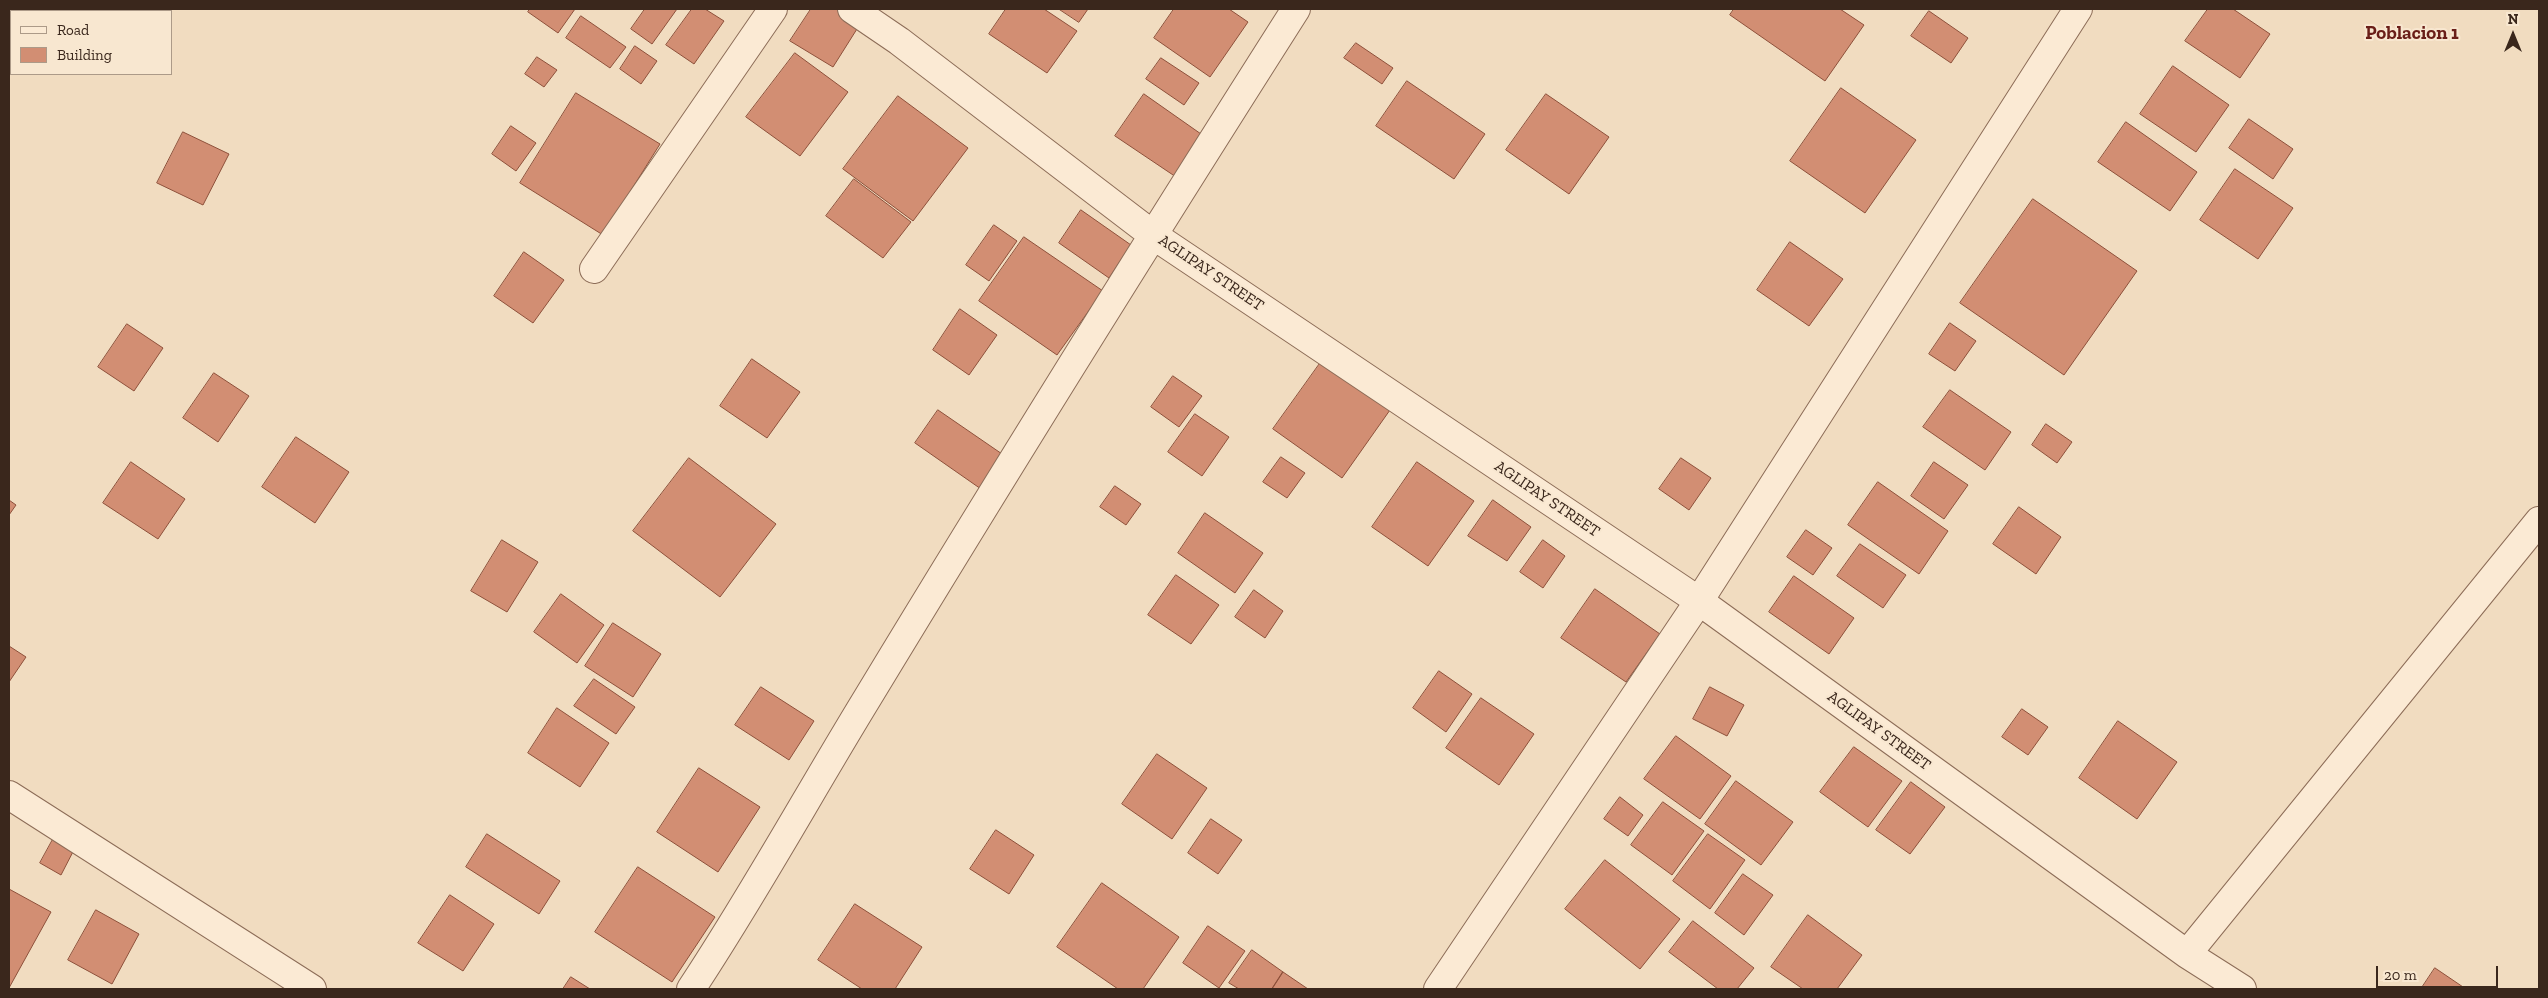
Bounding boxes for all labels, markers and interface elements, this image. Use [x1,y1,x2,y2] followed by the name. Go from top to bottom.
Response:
[10,10,172,75] legend
[2488,10,2538,60] north arrow
[2508,11,2518,28] text: N
[57,21,89,39] text: Road
[2365,23,2459,45] district label: Poblacion 1
[57,46,112,64] text: Building
[1155,231,1267,315] street label: AGLIPAY STREET
[1491,457,1603,541] street label: AGLIPAY STREET
[1824,687,1934,775] street label: AGLIPAY STREET
[2378,956,2500,988] scale bar
[2384,966,2417,984] text: 20 m

